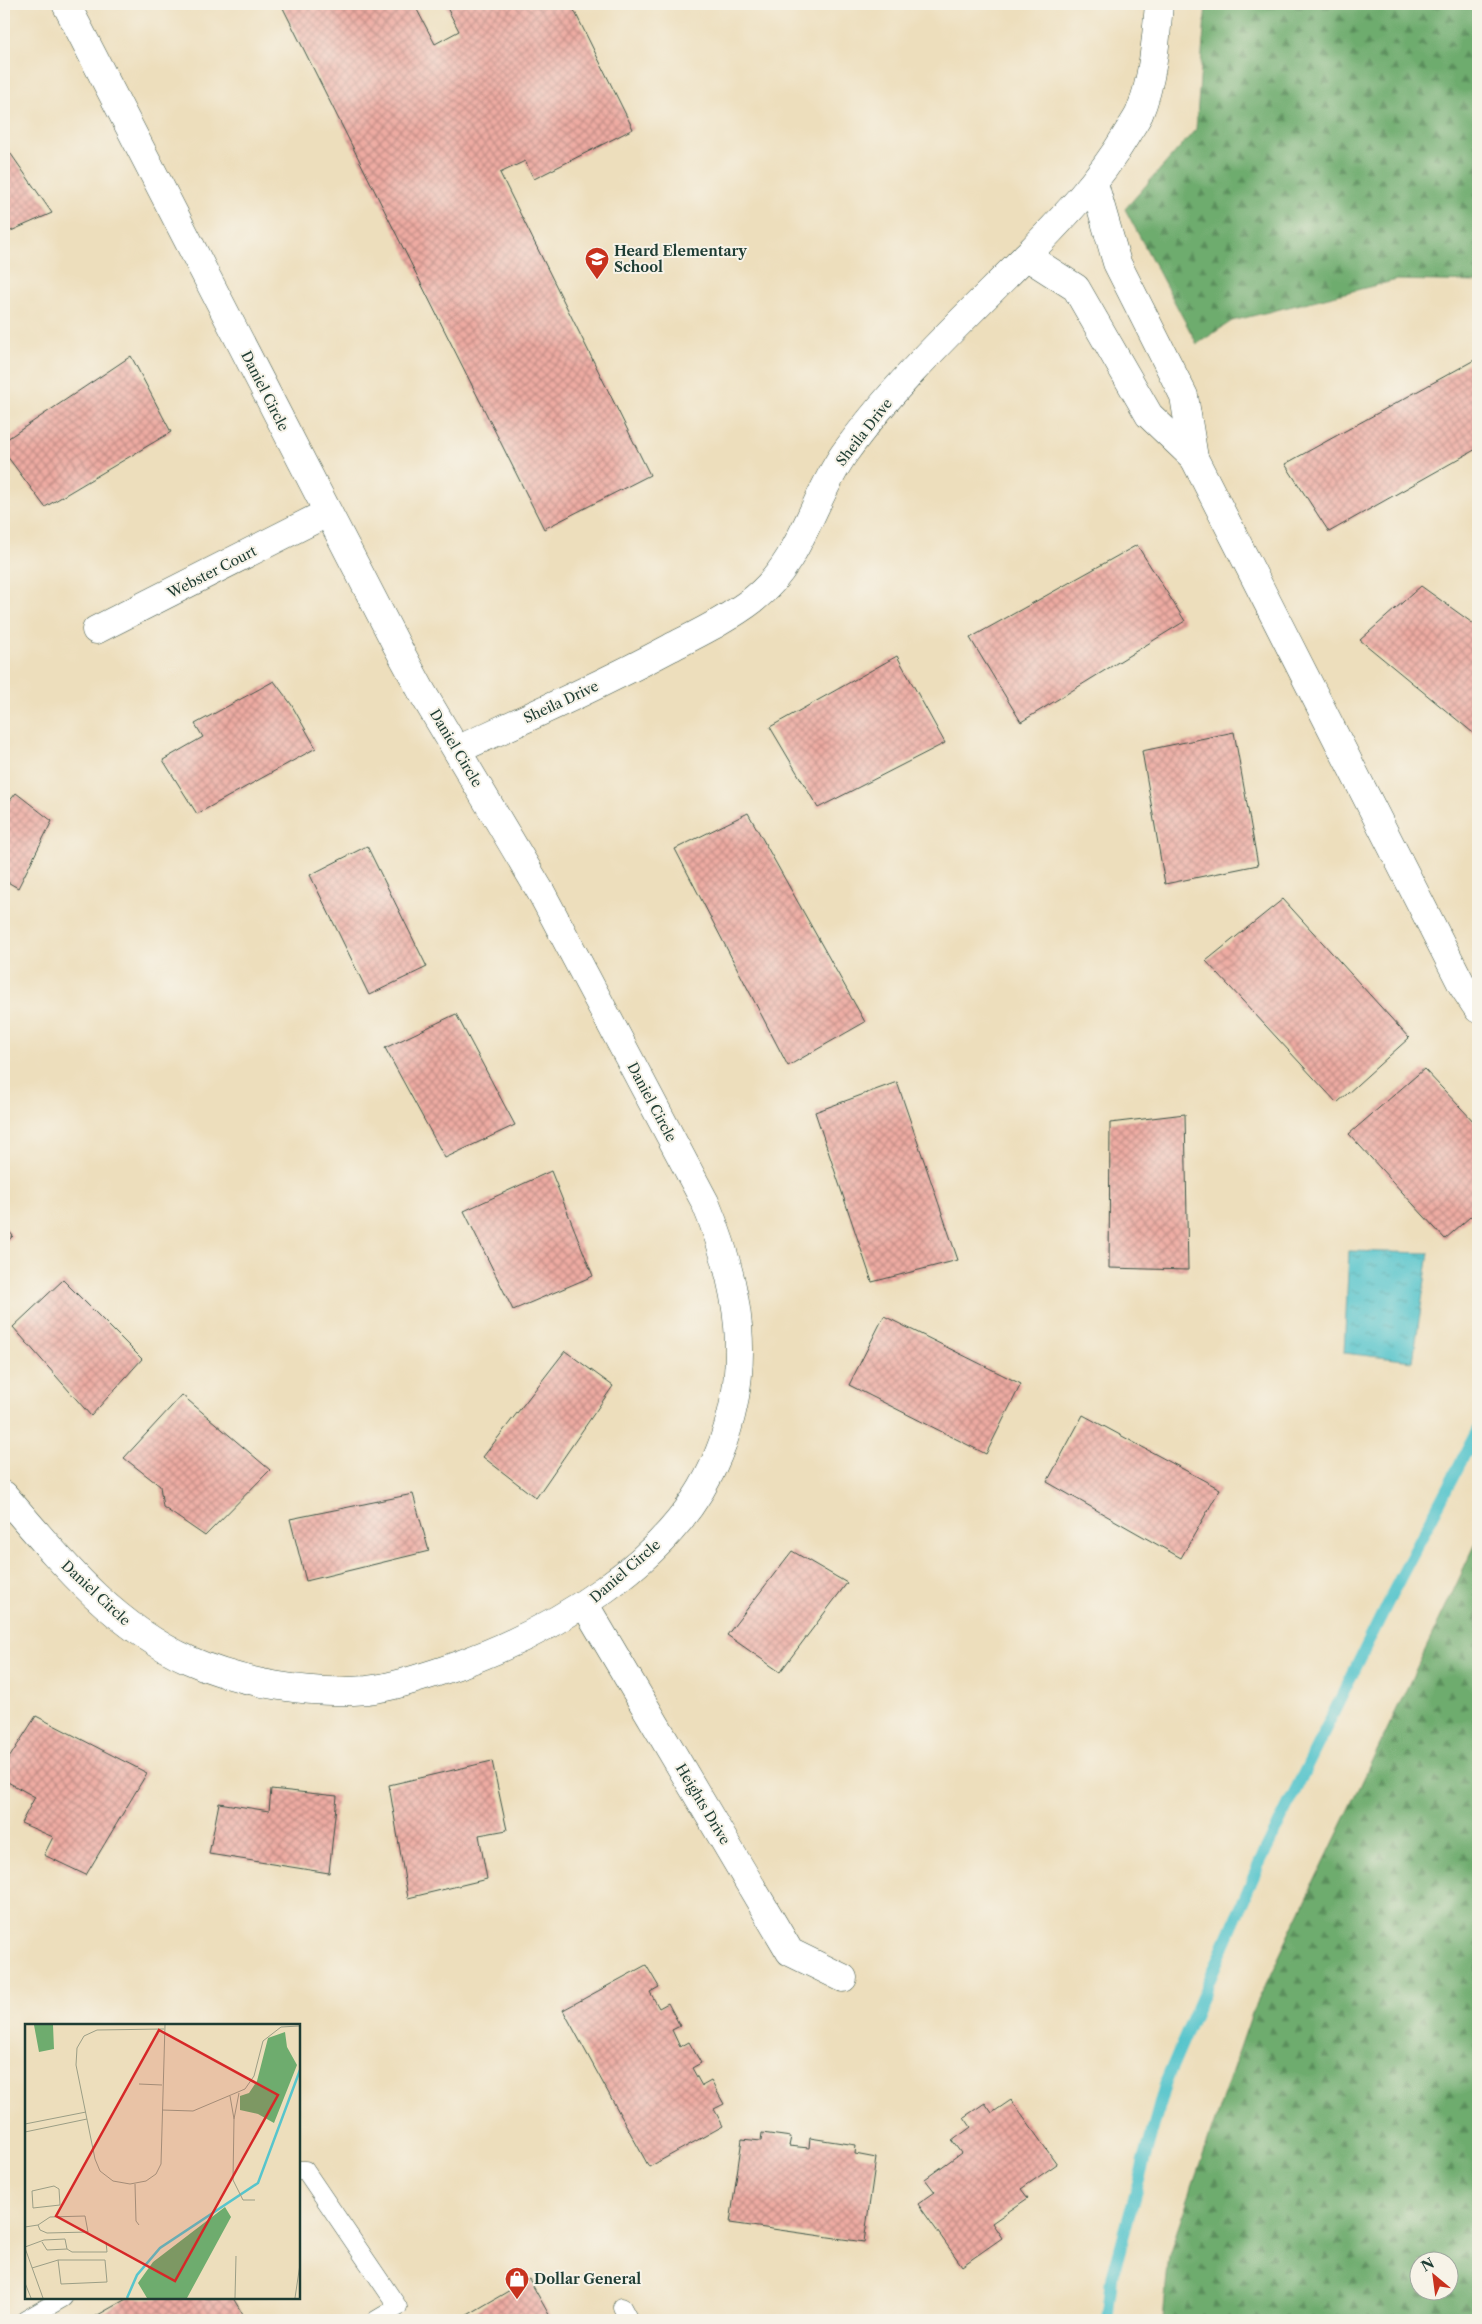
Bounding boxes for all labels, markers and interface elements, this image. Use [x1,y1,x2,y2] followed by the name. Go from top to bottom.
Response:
[614,242,747,276] place label: Heard Elementary School
[584,246,610,280] school or university icon: Heard Elementary School
[237,348,293,434] street label: Daniel Circle
[832,395,896,469] street label: Sheila Drive
[164,542,260,603] street label: Webster Court
[521,677,602,727] street label: Sheila Drive
[426,706,486,790] street label: Daniel Circle
[623,1059,681,1145] street label: Daniel Circle
[586,1535,664,1607] street label: Daniel Circle
[58,1557,134,1630] street label: Daniel Circle
[672,1760,734,1848] street label: Heights Drive
[25,2024,300,2299] inset map
[1410,2252,1460,2302] north arrow
[1418,2254,1437,2275] text: N
[504,2266,530,2300] shop icon: Dollar General
[534,2270,641,2288] place label: Dollar General

